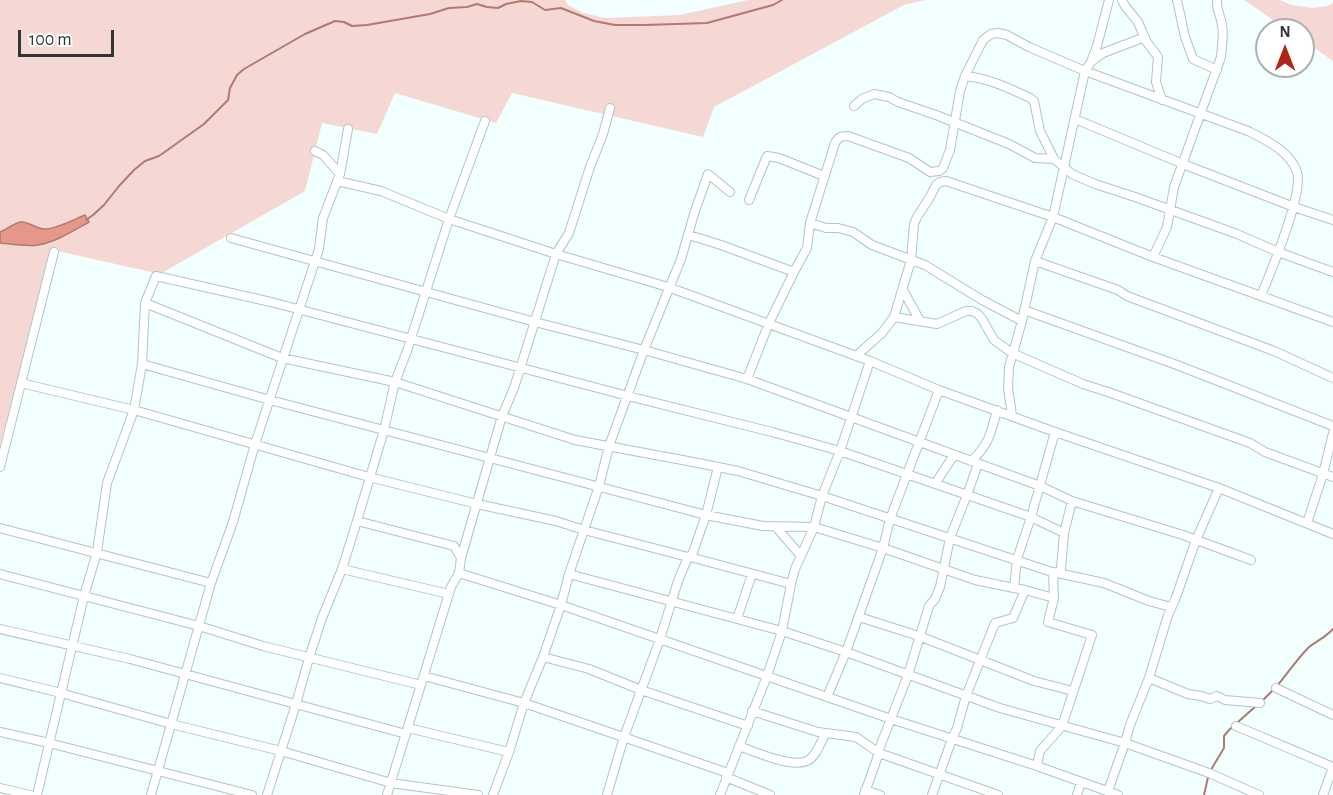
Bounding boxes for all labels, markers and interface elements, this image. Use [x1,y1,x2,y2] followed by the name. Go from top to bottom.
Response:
[21,18,117,56] scale bar
[1255,18,1315,78] north arrow
[1279,24,1291,40] text: N
[29,31,72,49] text: 100 m

